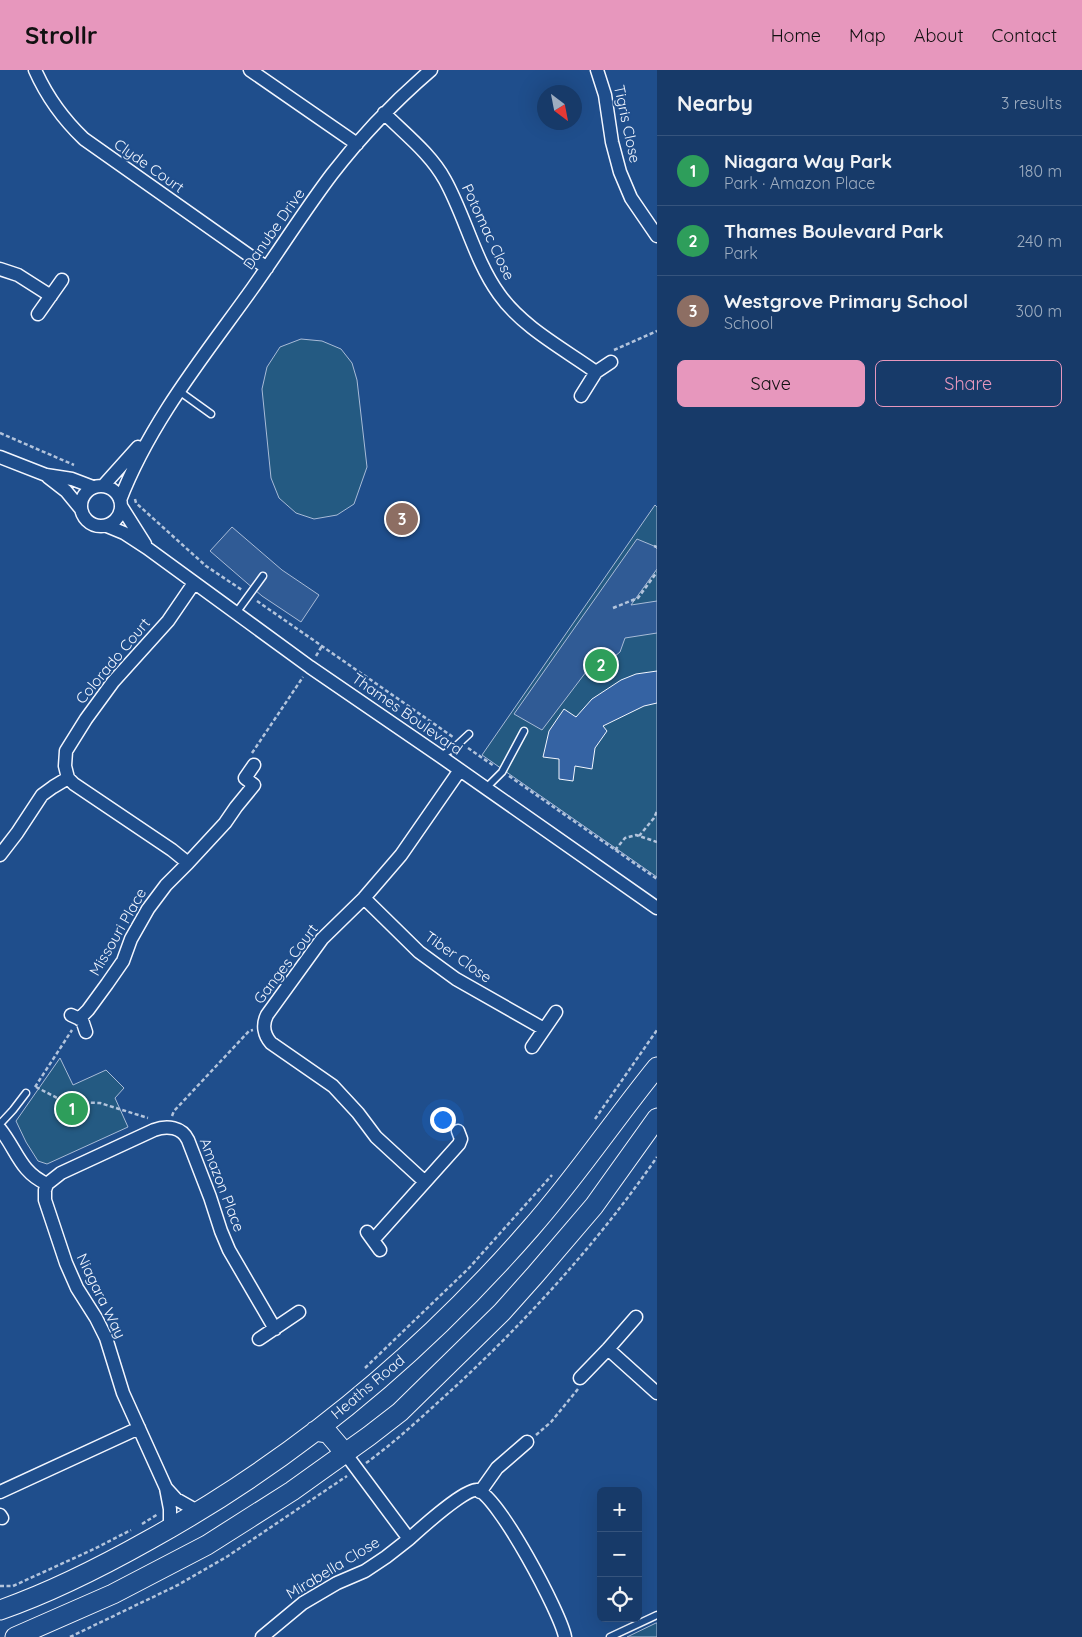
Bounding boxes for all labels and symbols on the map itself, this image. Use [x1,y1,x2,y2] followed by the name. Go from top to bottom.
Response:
[610,83,645,165] street label: Tigris Close
[537,85,582,130] north arrow
[111,134,188,197] street label: Clyde Court
[458,181,519,283] street label: Potomac Close
[239,184,309,273] street label: Danube Drive
[386,500,418,538] pin: 3
[71,614,154,708] street label: Colorado Court
[585,646,617,684] pin: 2
[348,668,466,759] street label: Thames Boulevard
[85,885,150,979] street label: Missouri Place
[249,920,322,1007] street label: Ganges Court
[421,927,495,987] street label: Tiber Close
[56,1090,88,1128] pin: 1
[430,1107,456,1133] your location
[196,1135,249,1234] street label: Amazon Place
[73,1250,130,1341] street label: Niagara Way
[327,1350,408,1423] street label: Heaths Road
[283,1532,383,1603] street label: Mirabella Close

